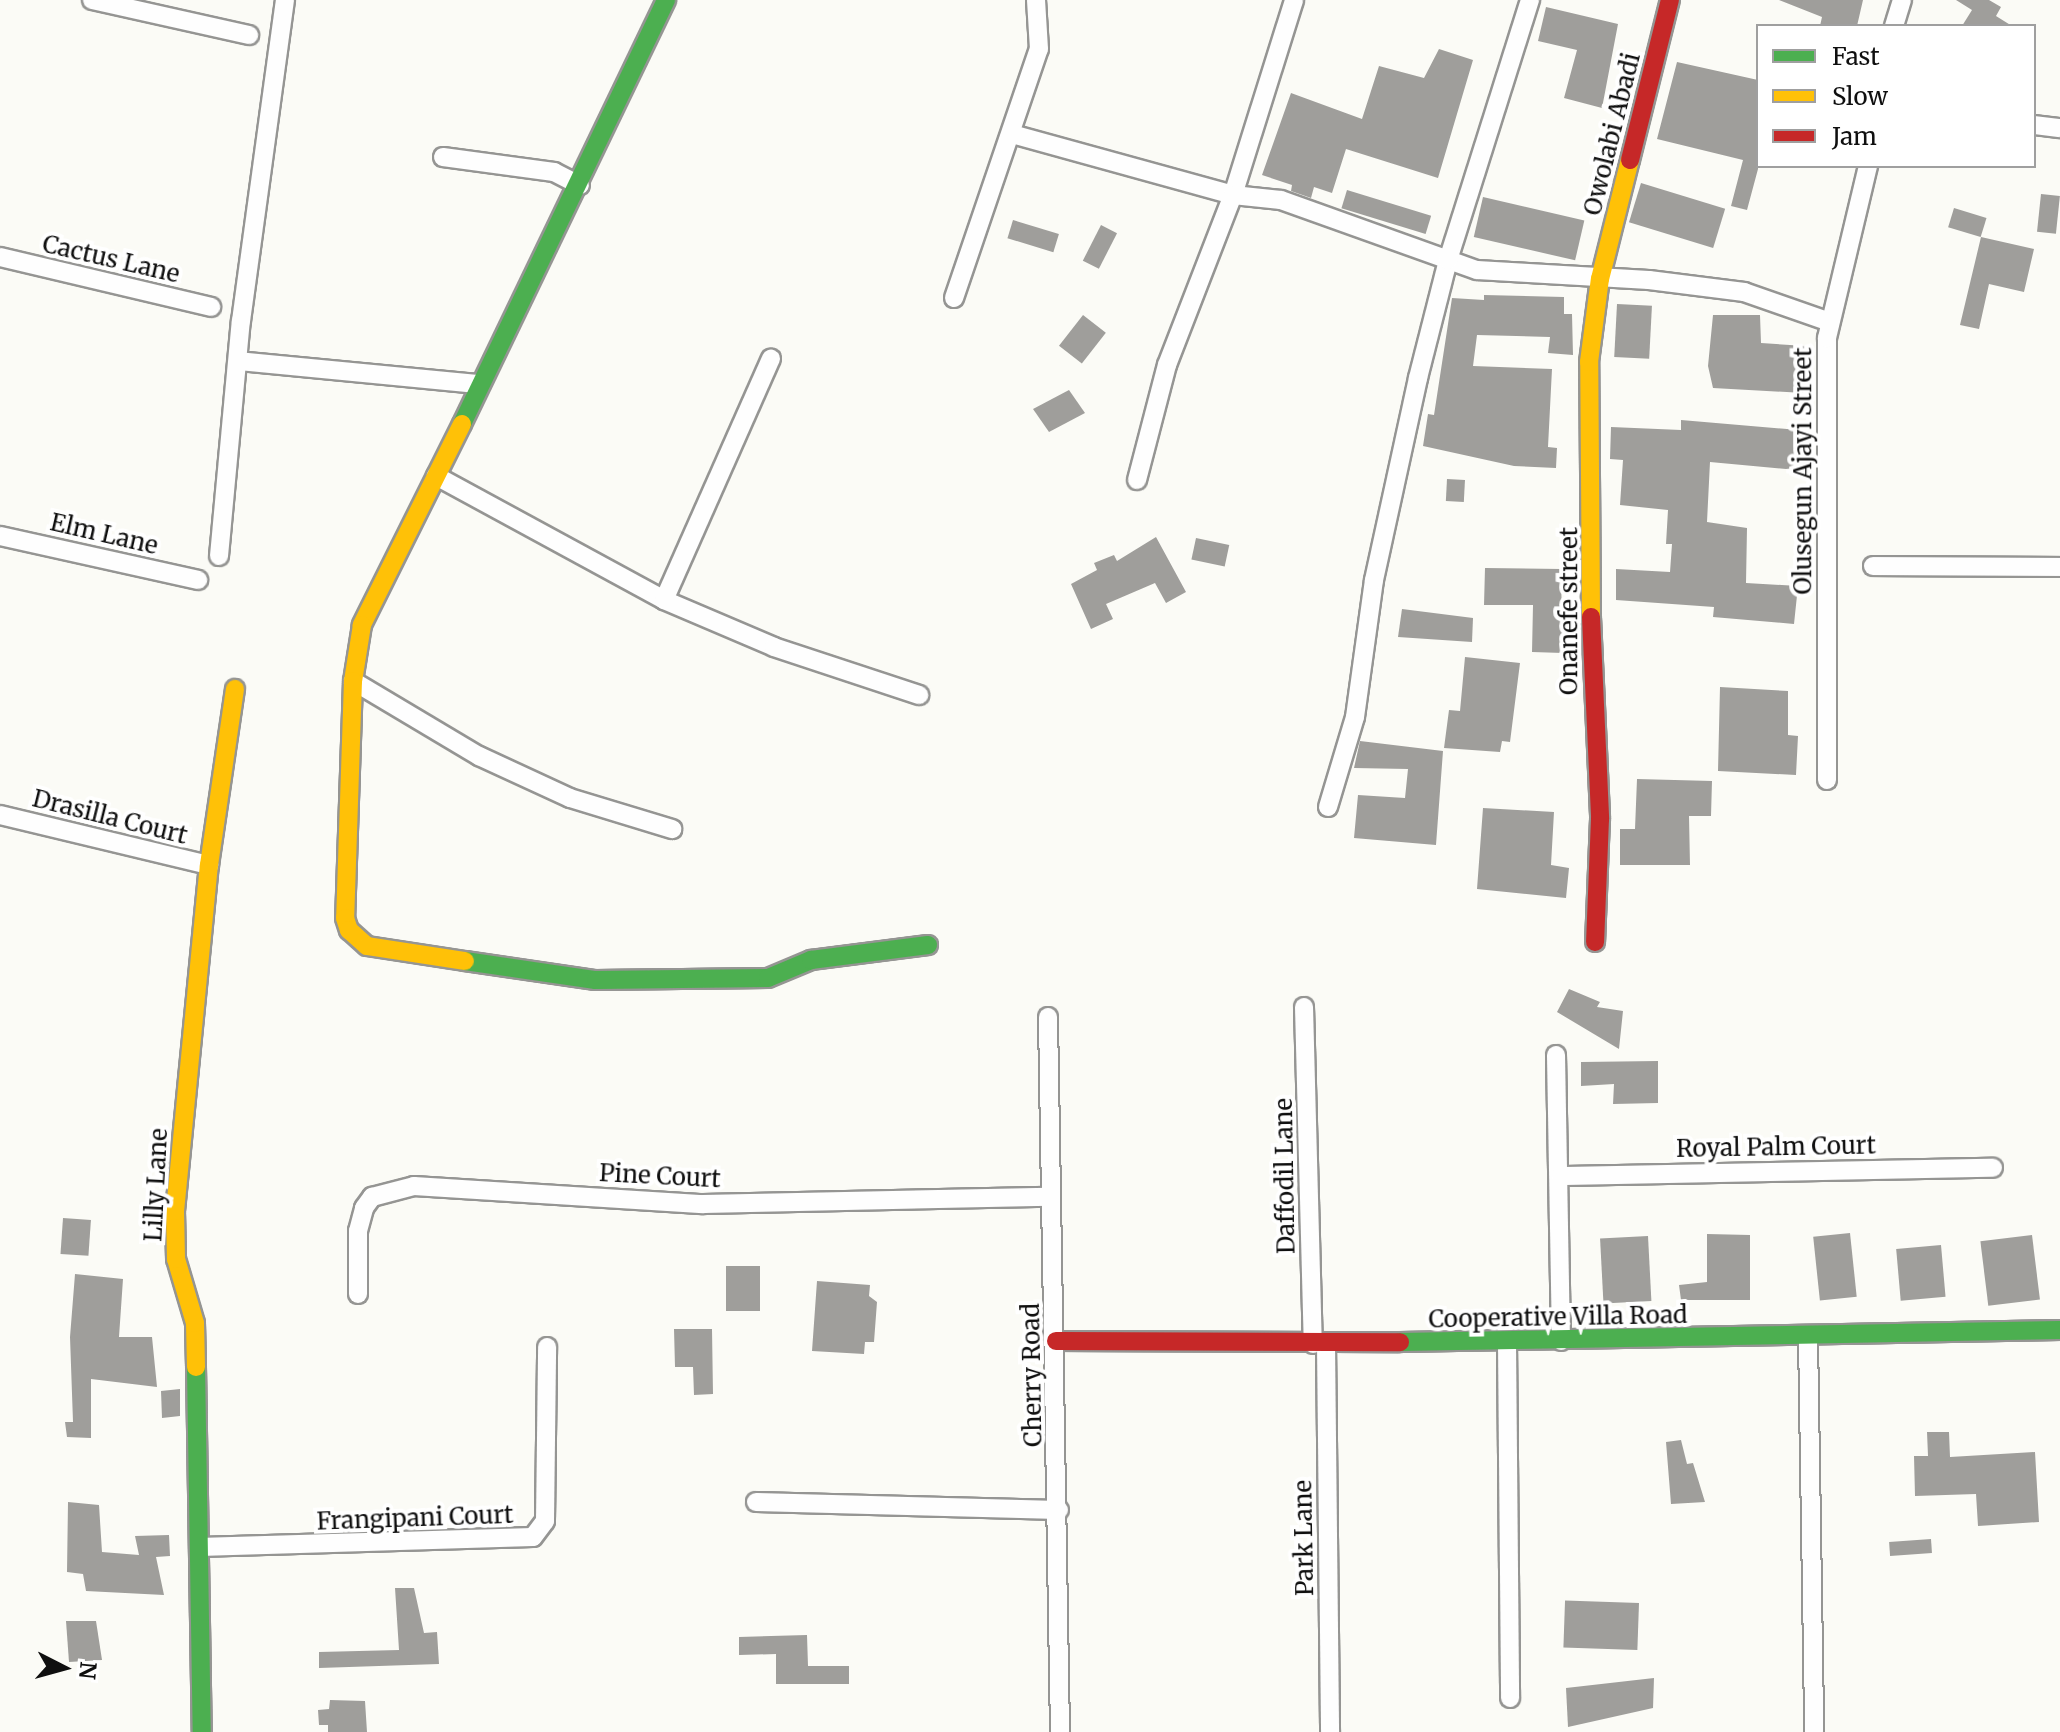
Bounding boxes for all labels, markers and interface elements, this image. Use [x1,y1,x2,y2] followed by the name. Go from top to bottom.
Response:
[1756,24,2036,168] legend
[1832,41,1880,72] text: Fast
[1578,50,1646,218] street label: Owolabi Abadi
[1832,81,1888,112] text: Slow
[1832,121,1877,152] text: Jam
[40,229,182,289] street label: Cactus Lane
[1789,347,1817,595] street label: Olusegun Ajayi Street
[47,508,161,560] street label: Elm Lane
[1555,527,1583,695] street label: Onanefe street
[30,784,190,850] street label: Drasilla Court
[1269,1098,1301,1254] street label: Daffodil Lane
[139,1128,173,1242] street label: Lilly Lane
[1676,1131,1876,1163] street label: Royal Palm Court
[598,1158,722,1194] street label: Pine Court
[1428,1300,1688,1334] street label: Cooperative Villa Road
[1016,1303,1048,1447] street label: Cherry Road
[1289,1480,1319,1596] street label: Park Lane
[316,1500,514,1536] street label: Frangipani Court
[24,1628,104,1708] north arrow
[73,1660,103,1681] text: N

